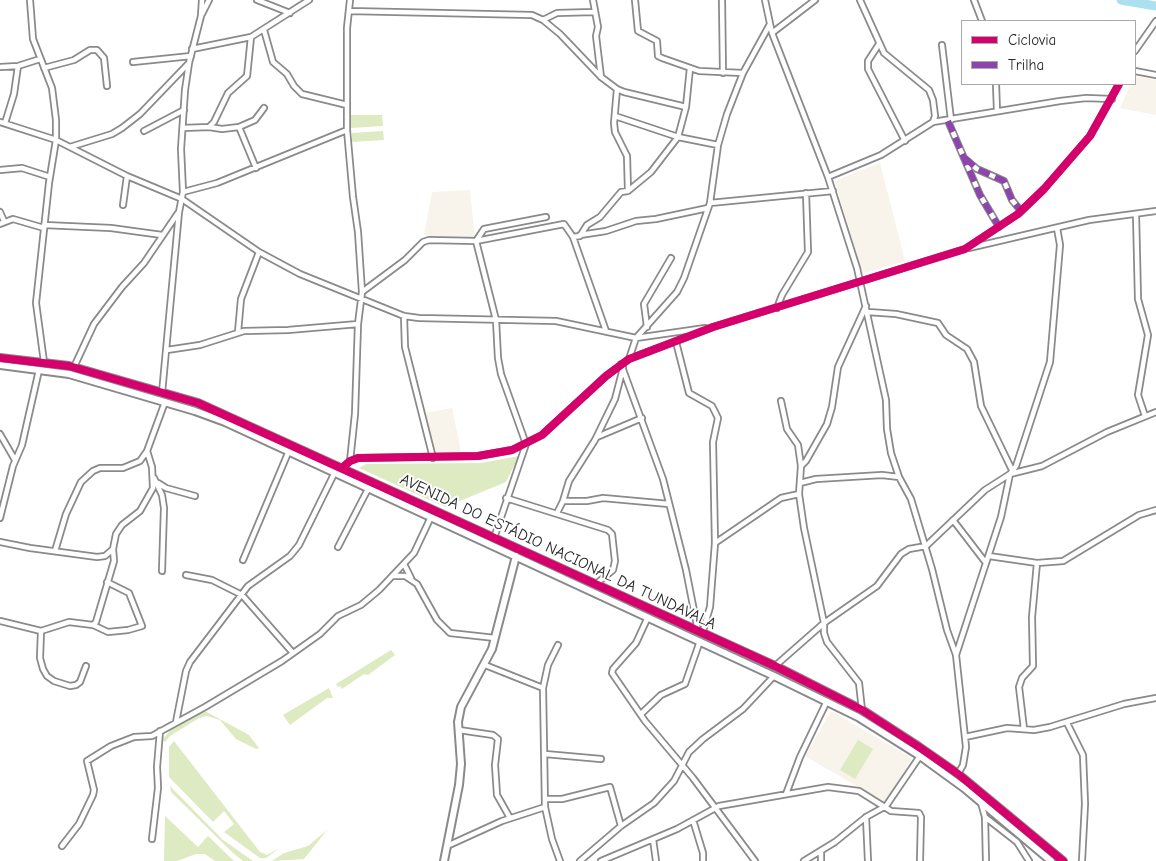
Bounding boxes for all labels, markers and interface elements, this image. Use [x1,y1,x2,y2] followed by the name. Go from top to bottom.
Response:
[961,20,1136,85] legend
[1008,31,1056,49] text: Ciclovia
[1008,56,1044,74] text: Trilha
[397,470,719,634] street label: AVENIDA DO ESTÁDIO NACIONAL DA TUNDAVALA

